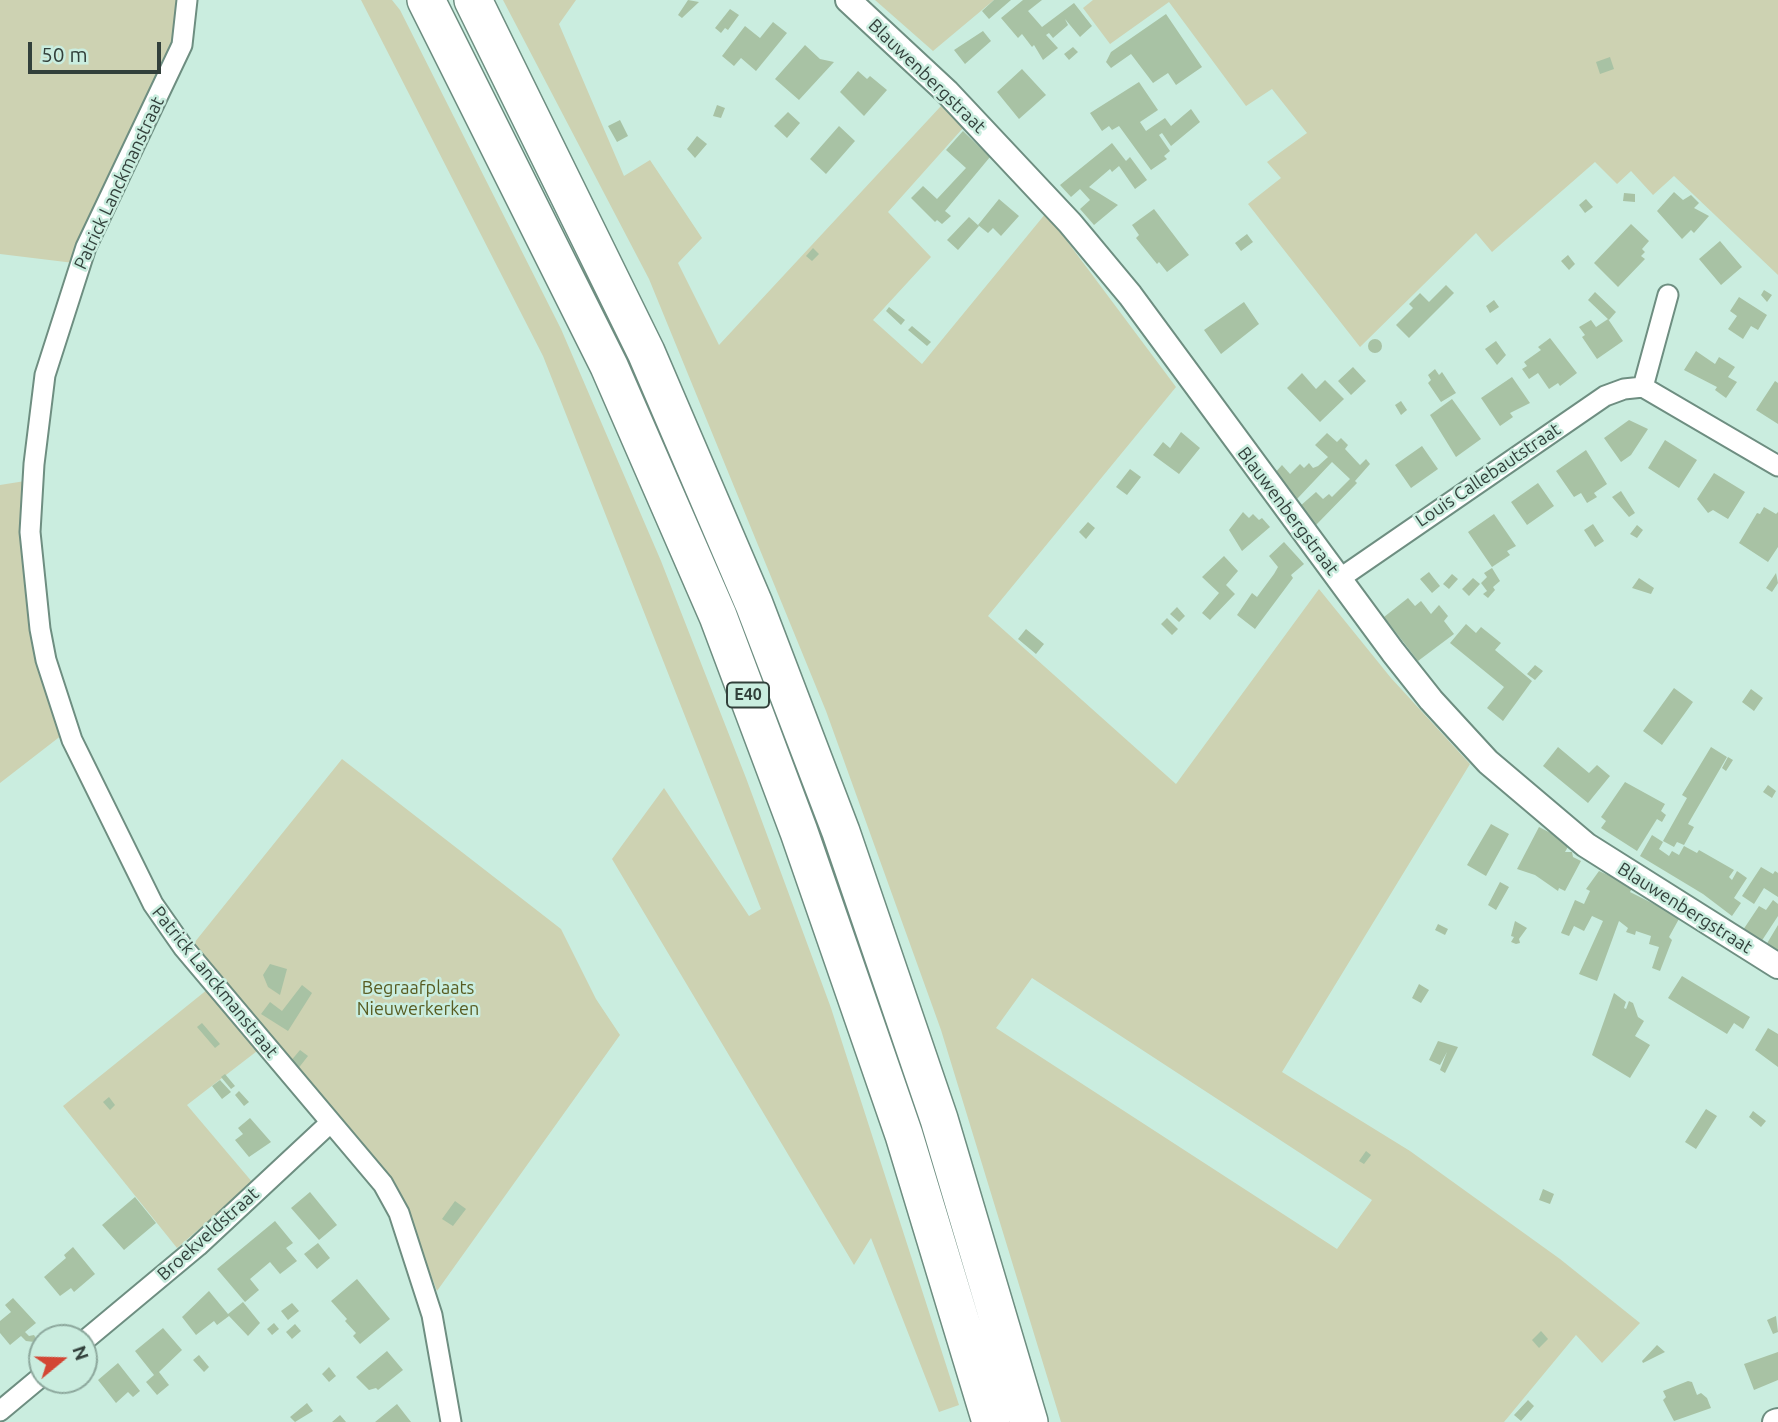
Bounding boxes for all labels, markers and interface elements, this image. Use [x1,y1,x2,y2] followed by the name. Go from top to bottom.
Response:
[864,14,990,138] street label: Blauwenbergstraat
[32,28,164,72] scale bar
[41,42,88,66] text: 50 m
[69,93,169,273] street label: Patrick Lanckmanstraat
[1411,418,1565,532] street label: Louis Callebautstraat
[1233,443,1343,579] street label: Blauwenbergstraat
[727,682,769,708] road number: E40
[1614,858,1756,958] street label: Blauwenbergstraat
[147,902,283,1062] street label: Patrick Lanckmanstraat
[357,977,479,1020] park label: Begraafplaats Nieuwerkerken
[153,1183,263,1285] street label: Broekveldstraat
[28,1324,98,1394] north arrow
[68,1343,94,1363] text: N

